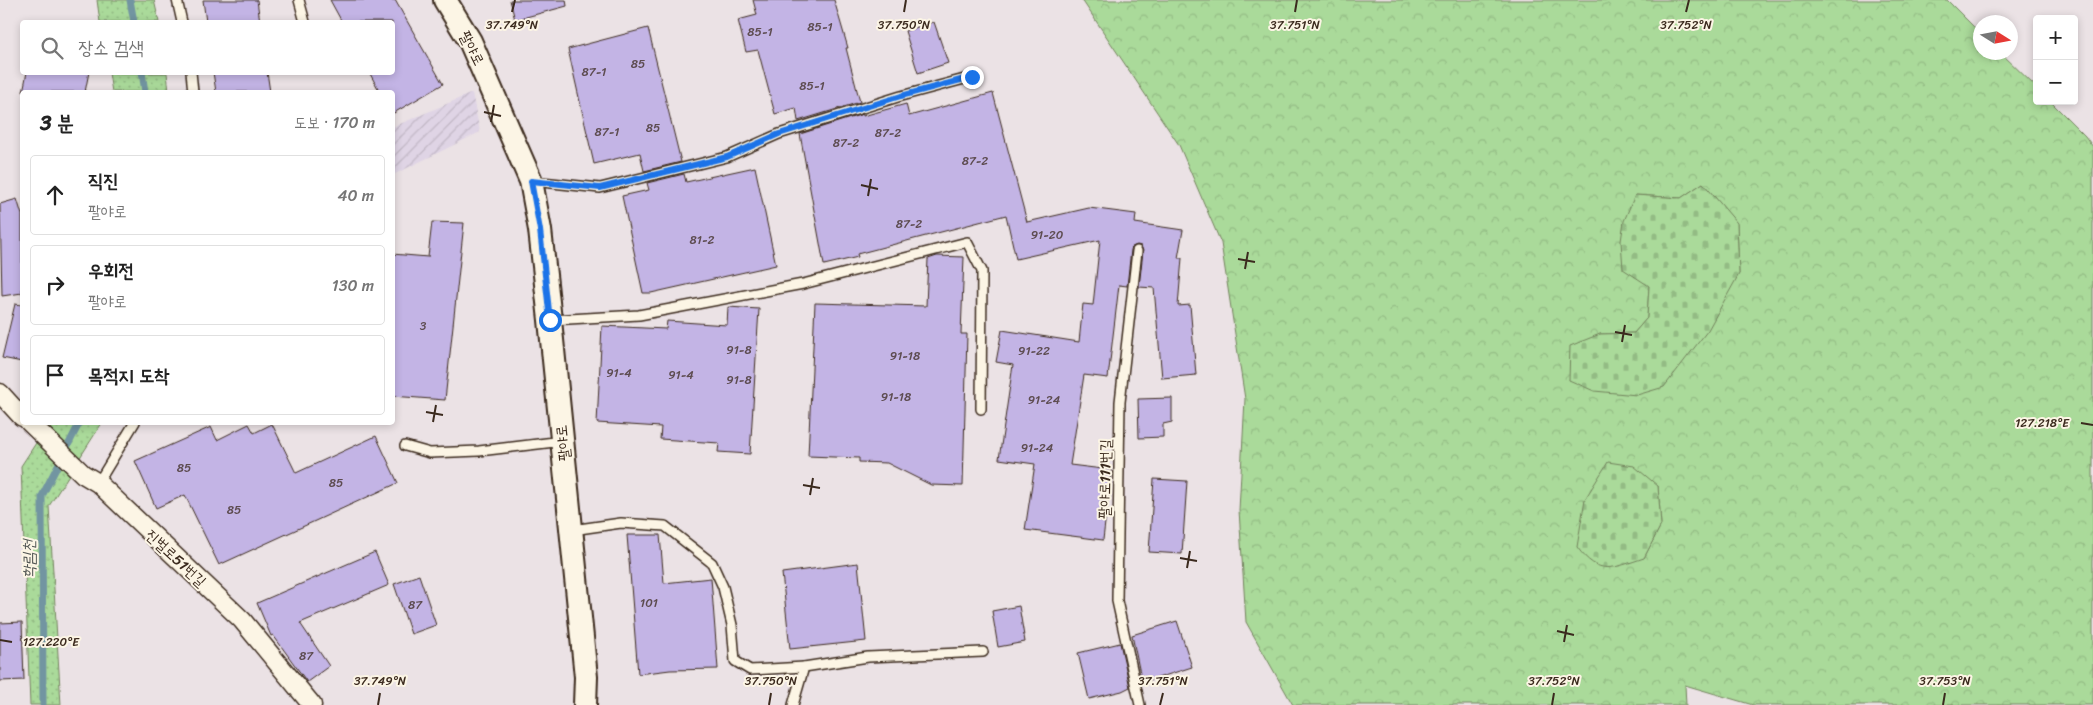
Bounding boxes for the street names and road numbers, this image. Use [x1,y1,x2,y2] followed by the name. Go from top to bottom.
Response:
[452,26,492,70] street label: 팔야로
[548,424,578,462] street label: 팔야로
[1091,439,1119,519] street label: 팔야로111번길
[139,523,213,593] street label: 진벌로51번길

